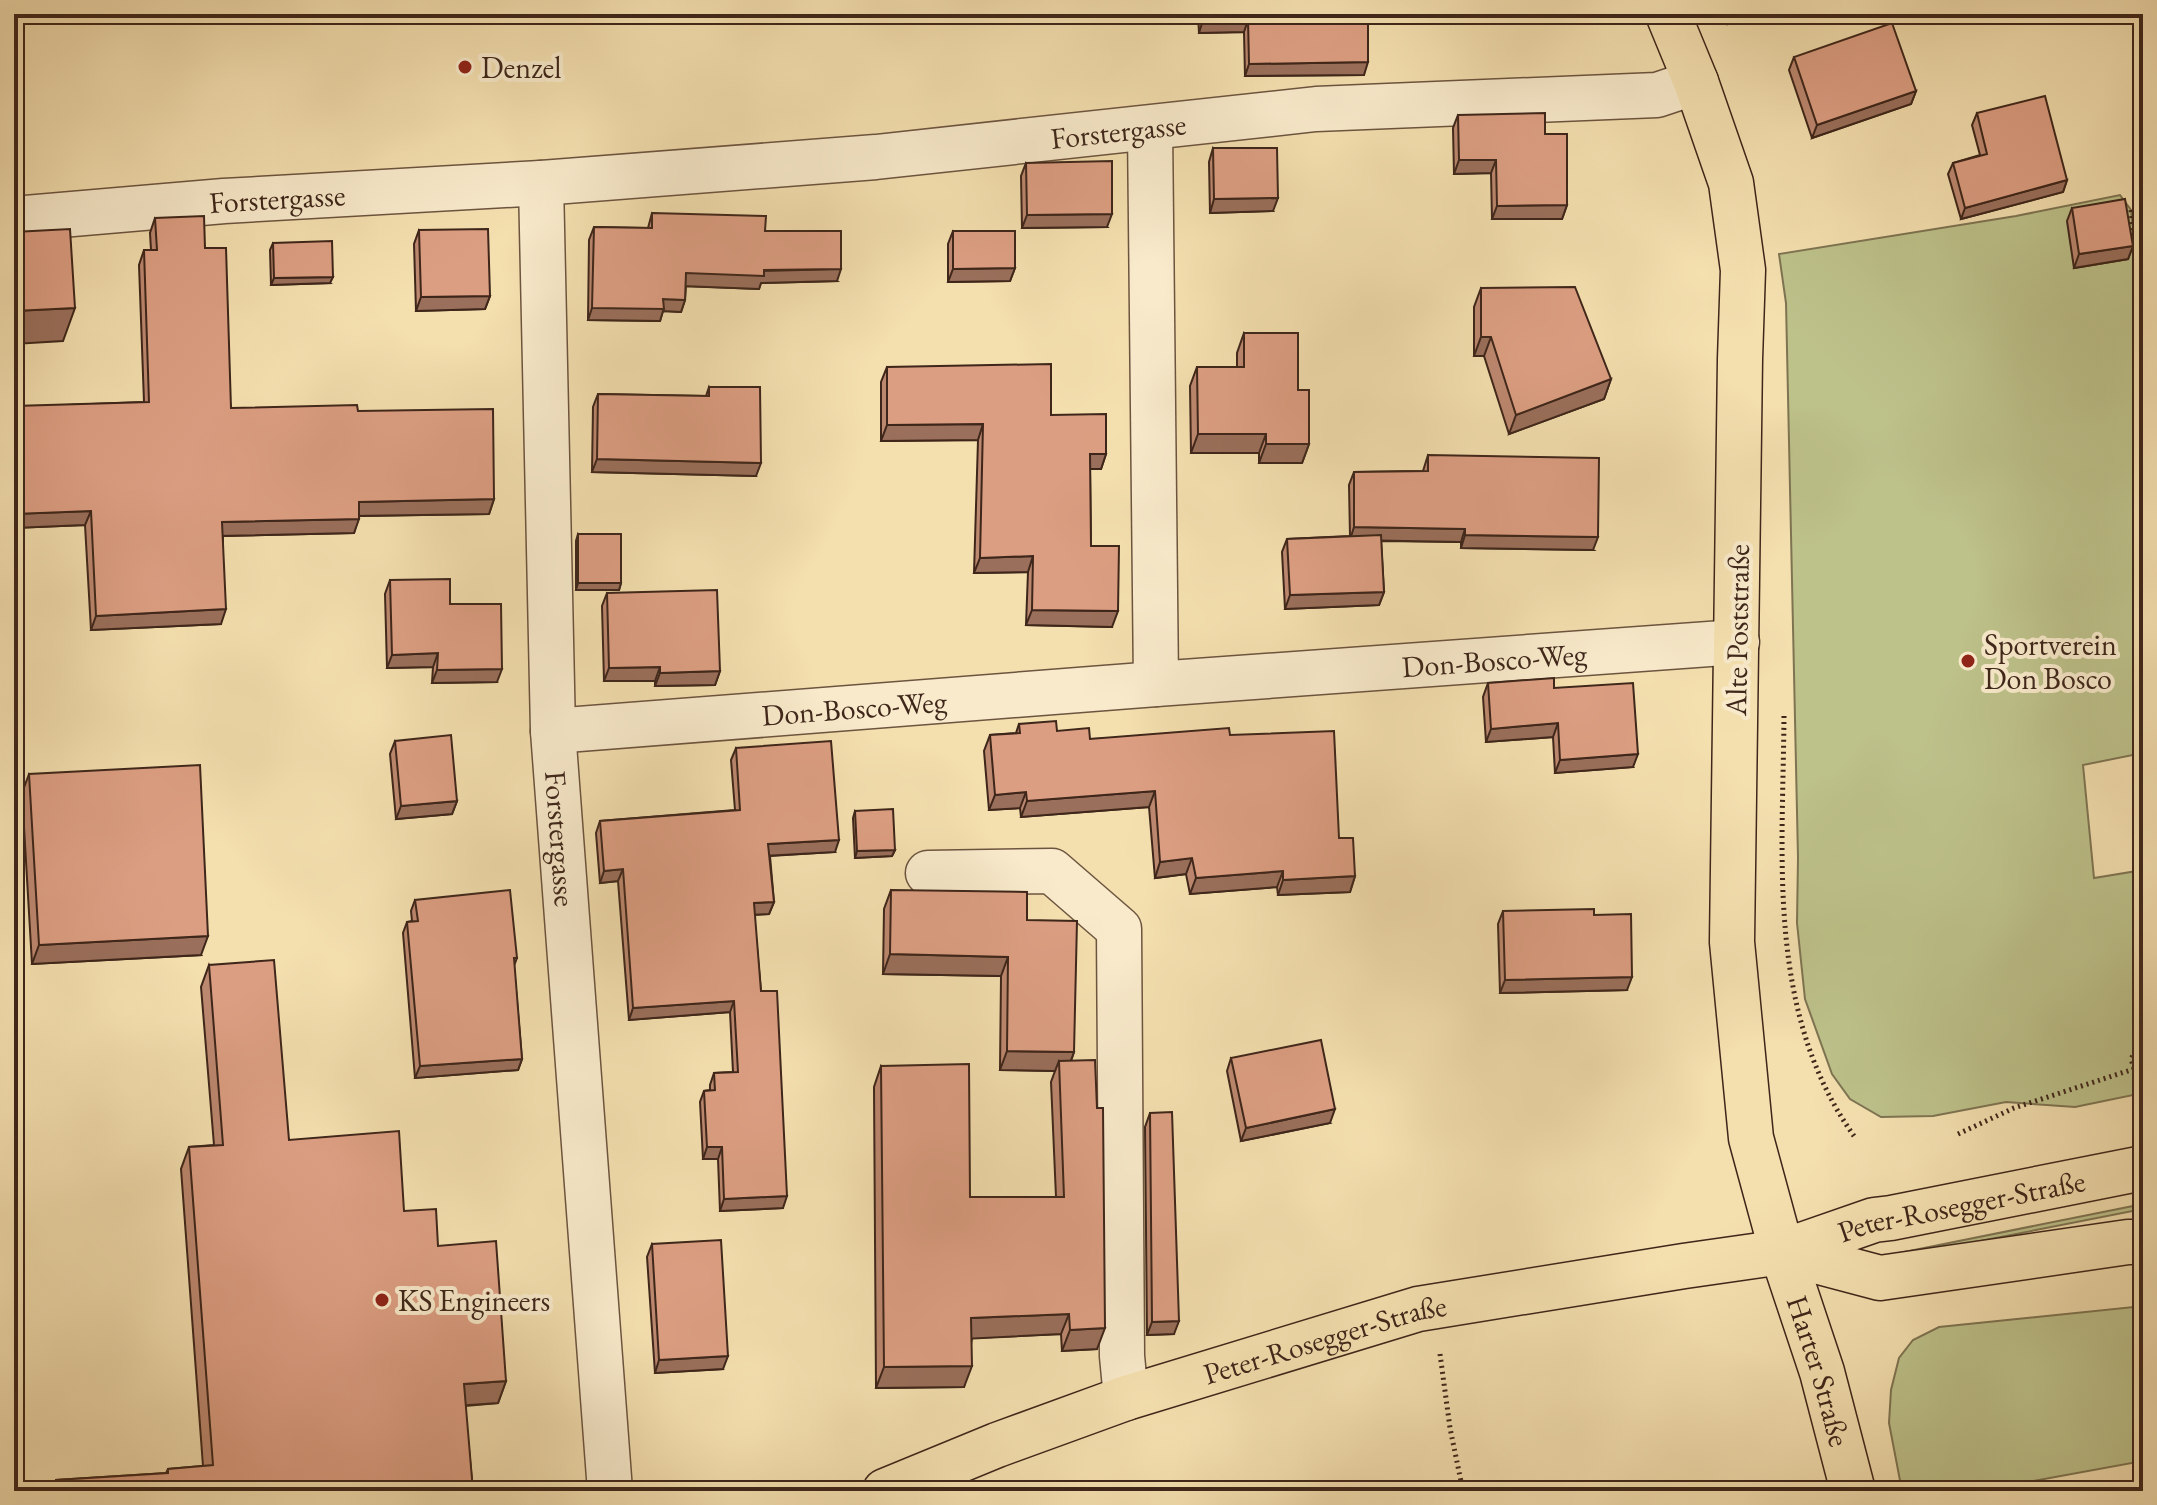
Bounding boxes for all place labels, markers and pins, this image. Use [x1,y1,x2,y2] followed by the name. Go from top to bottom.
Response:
[481,48,561,87] place label: Denzel
[456,58,474,76] marker: Denzel
[1984,625,2117,698] place label: Sportverein Don Bosco
[1959,652,1977,670] marker: Sportverein Don Bosco
[398,1281,550,1320] place label: KS Engineers
[373,1291,391,1309] marker: KS Engineers

